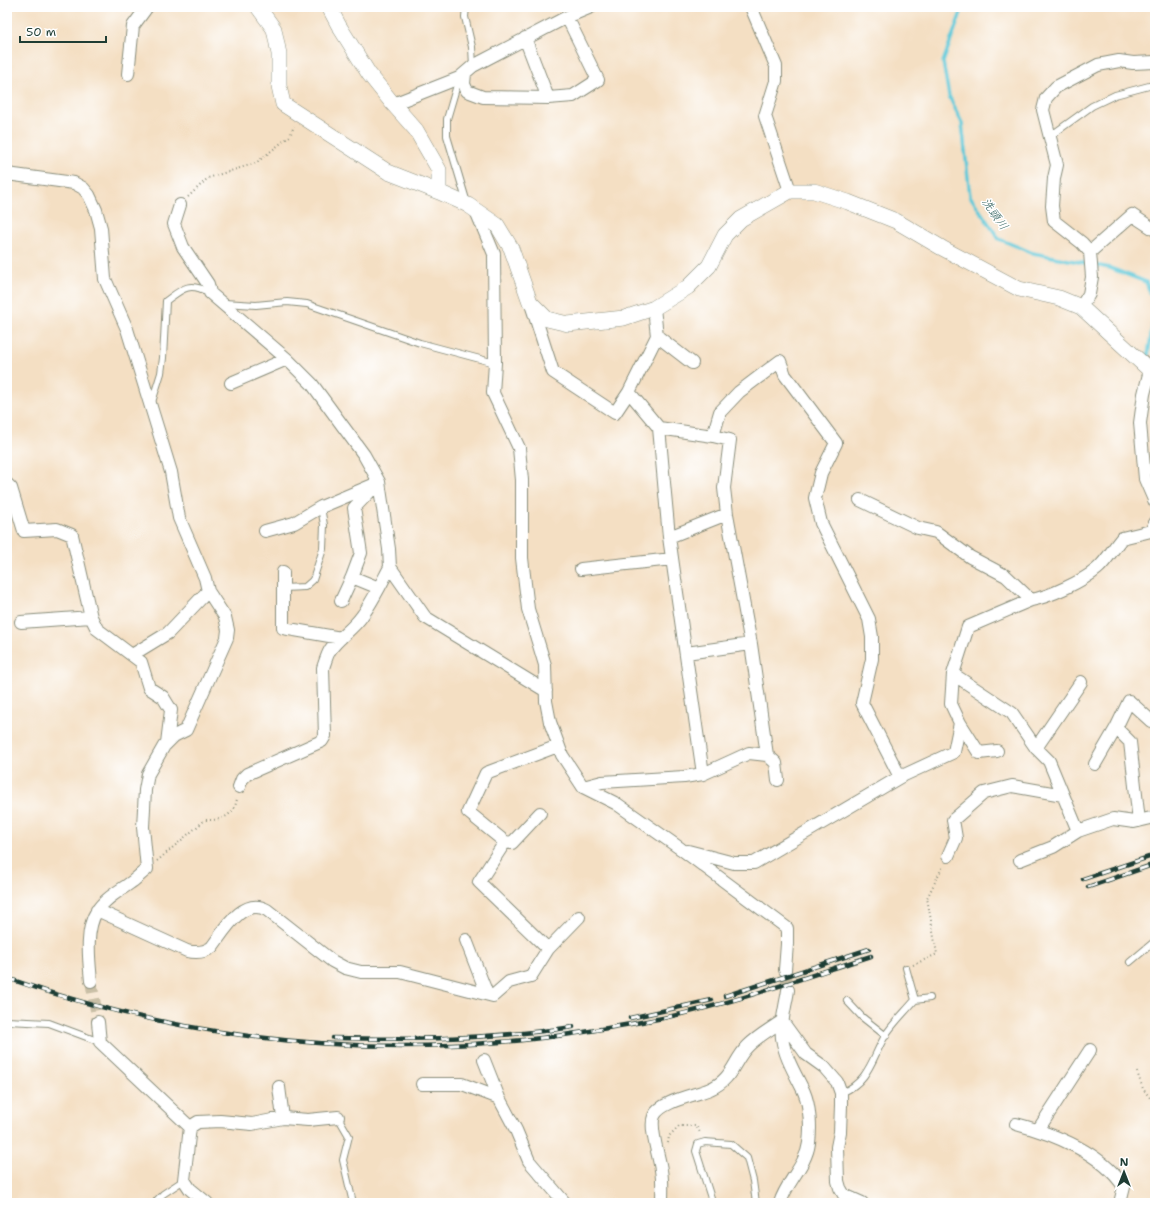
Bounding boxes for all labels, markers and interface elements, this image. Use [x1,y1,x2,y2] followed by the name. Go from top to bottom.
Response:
[20,18,106,44] scale bar
[26,24,56,40] text: 50 m
[978,195,1012,233] water label: 洗頭川
[1104,1152,1144,1192] north arrow
[1120,1155,1129,1170] text: N

